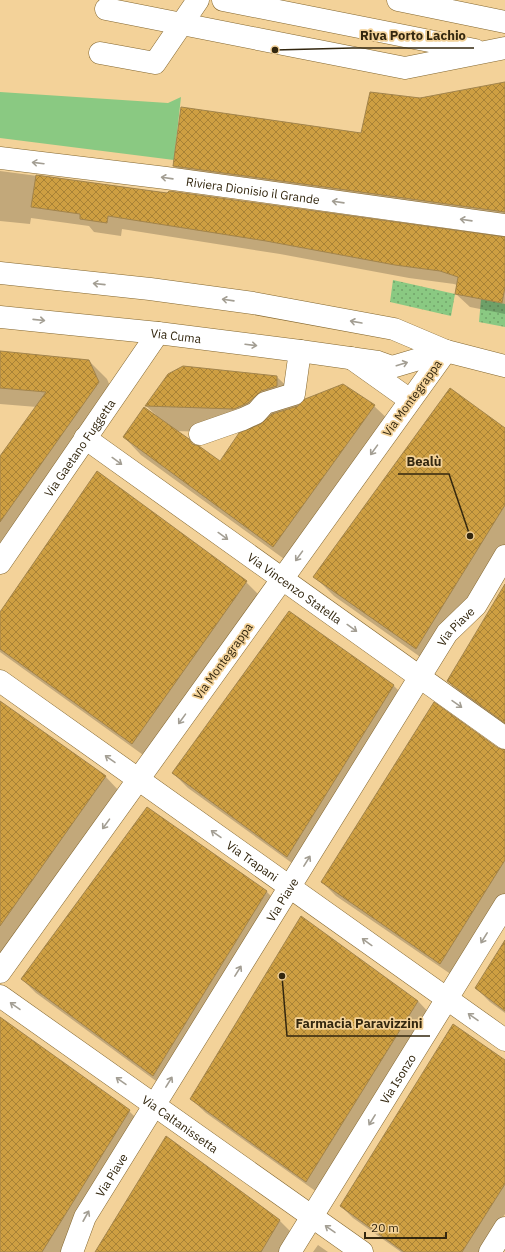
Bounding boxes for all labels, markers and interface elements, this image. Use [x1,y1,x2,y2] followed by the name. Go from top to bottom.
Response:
[352,23,474,48] callout: Riva Porto Lachio
[360,27,466,44] text: Riva Porto Lachio
[32,159,45,167] one-way arrow
[185,173,321,207] street label: Riviera Dionisio il Grande
[161,174,174,182] one-way arrow
[332,198,345,206] one-way arrow
[460,216,473,224] one-way arrow
[93,280,106,288] one-way arrow
[222,296,235,304] one-way arrow
[32,316,45,324] one-way arrow
[350,318,363,326] one-way arrow
[150,325,203,346] street label: Via Cuma
[244,341,257,349] one-way arrow
[379,356,445,439] street label: Via Montegrappa
[396,360,409,367] one-way arrow
[40,395,118,499] street label: Via Gaetano Fuggetta
[370,445,379,456] one-way arrow
[398,449,449,474] callout: Bealù
[406,453,442,470] text: Bealù
[111,457,122,465] one-way arrow
[217,532,228,540] one-way arrow
[245,549,346,627] street label: Via Vincenzo Statella
[295,550,303,561] one-way arrow
[433,603,478,649] street label: Via Piave
[190,619,256,702] street label: Via Montegrappa
[346,624,357,632] one-way arrow
[452,700,463,708] one-way arrow
[178,713,186,724] one-way arrow
[104,755,115,763] one-way arrow
[102,818,110,829] one-way arrow
[210,830,221,838] one-way arrow
[224,837,281,884] street label: Via Trapani
[303,855,311,867] one-way arrow
[263,874,301,924] street label: Via Piave
[480,932,488,944] one-way arrow
[362,938,373,946] one-way arrow
[234,966,242,977] one-way arrow
[10,1002,21,1010] one-way arrow
[287,1011,430,1036] callout: Farmacia Paravizzini
[468,1013,479,1021] one-way arrow
[295,1015,423,1032] text: Farmacia Paravizzini
[376,1051,419,1106] street label: Via Isonzo
[165,1076,174,1087] one-way arrow
[116,1077,127,1085] one-way arrow
[139,1091,222,1156] street label: Via Caltanissetta
[367,1114,375,1126] one-way arrow
[92,1150,131,1199] street label: Via Piave
[83,1210,90,1222] one-way arrow
[365,1214,446,1240] scale bar
[371,1220,399,1235] text: 20 m
[324,1225,335,1234] one-way arrow

